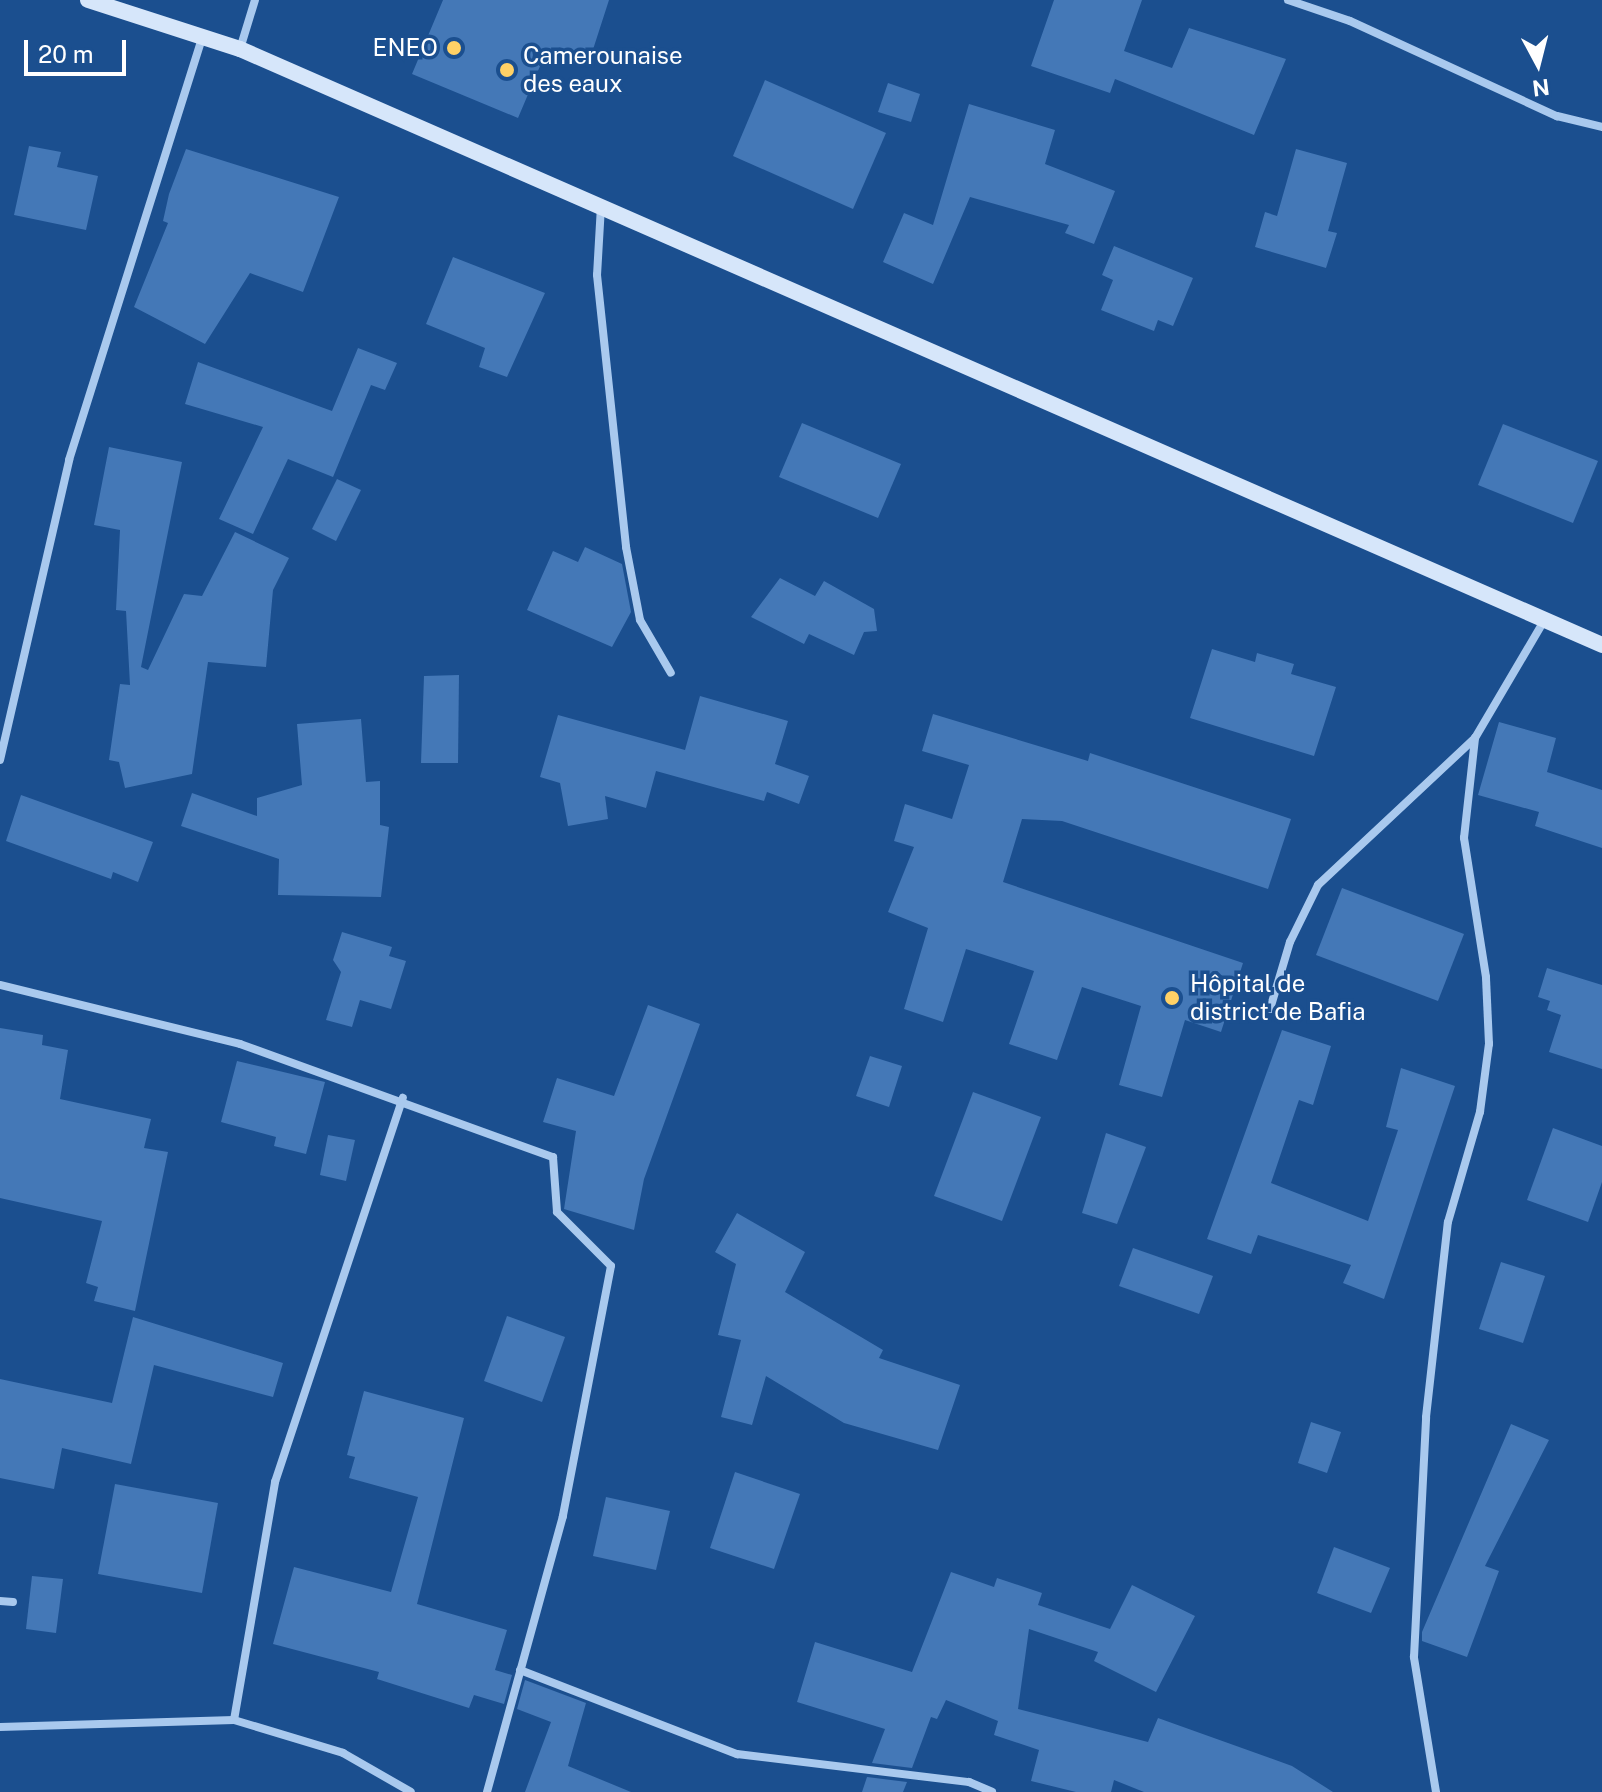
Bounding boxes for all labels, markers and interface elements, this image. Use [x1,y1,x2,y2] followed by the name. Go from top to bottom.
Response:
[28,24,130,74] scale bar
[1498,24,1578,104] north arrow
[372,34,438,62] place label: ENEO
[445,39,463,57] marker: ENEO
[38,40,94,68] text: 20 m
[523,42,683,98] place label: Camerounaise des eaux
[498,61,516,79] marker: Camerounaise des eaux
[1531,74,1551,102] text: N
[1190,970,1366,1026] place label: Hôpital de district de Bafia
[1161,987,1183,1009] marker: Hôpital de district de Bafia

